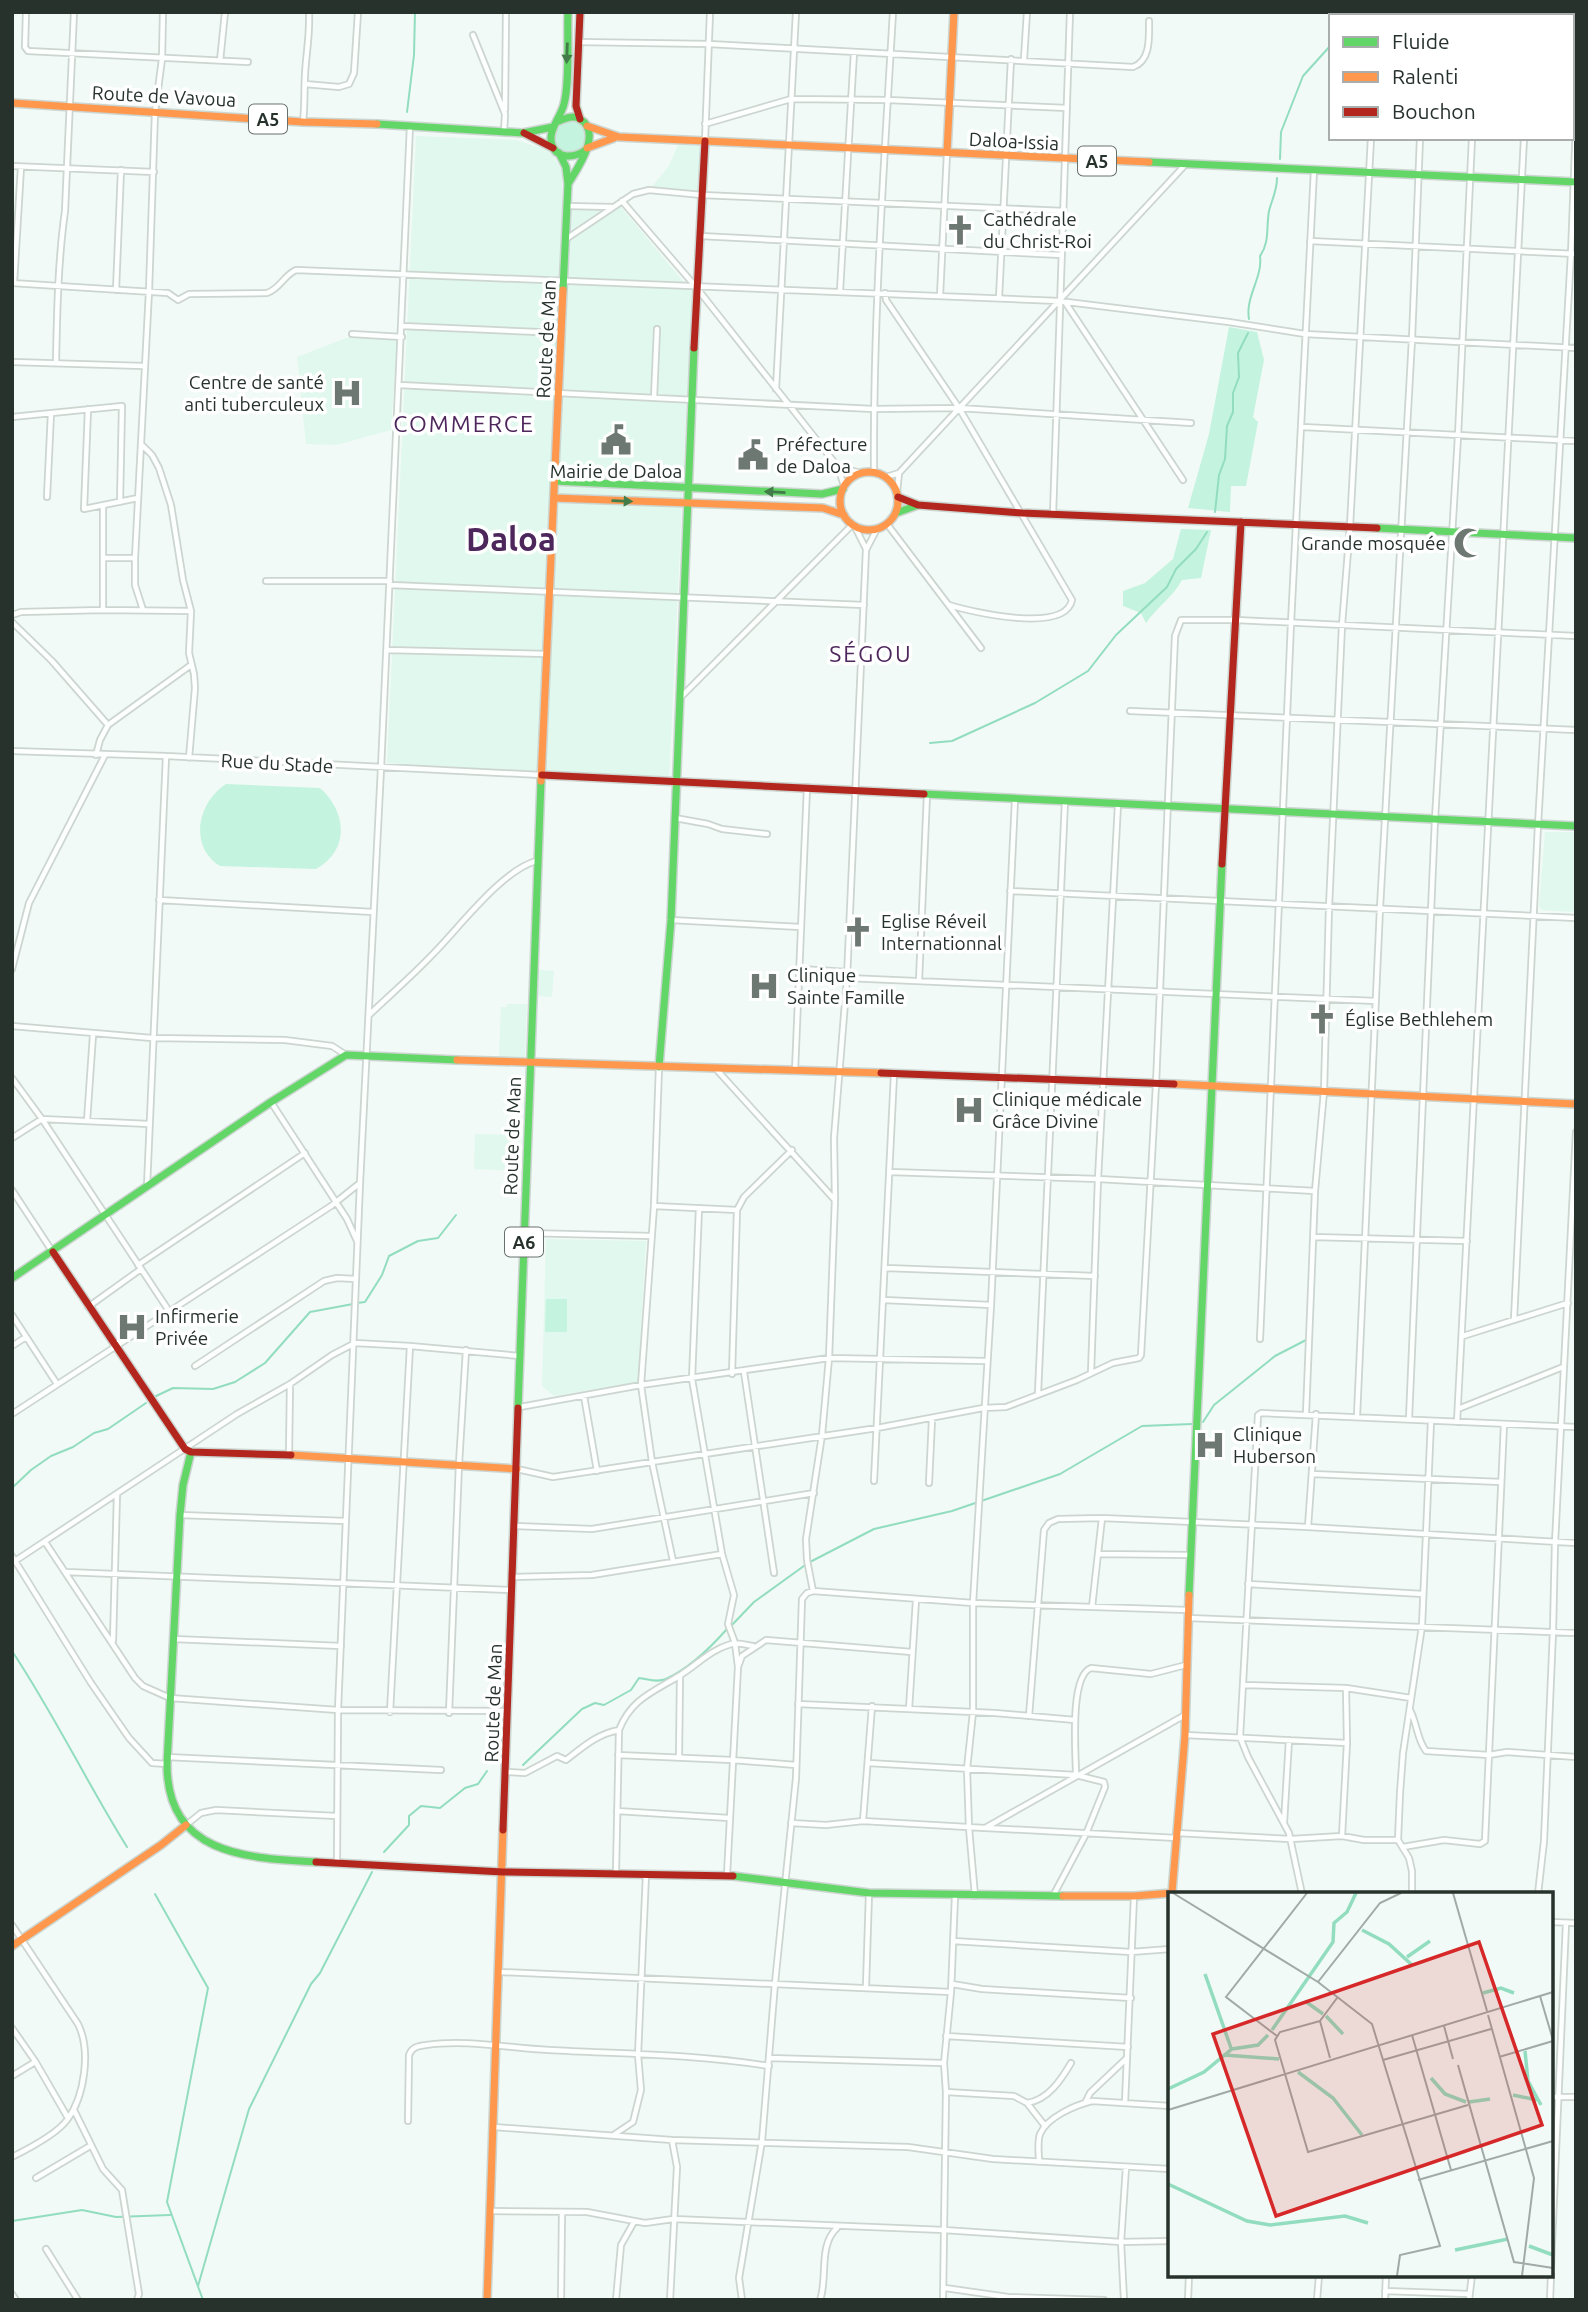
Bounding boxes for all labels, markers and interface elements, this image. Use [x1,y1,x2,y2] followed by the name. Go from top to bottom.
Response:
[1329,14,1574,140] legend
[1392,29,1450,53] text: Fluide
[561,42,572,64] one-way arrow
[1392,64,1458,88] text: Ralenti
[91,81,237,111] street label: Route de Vavoua
[1392,99,1476,123] text: Bouchon
[249,104,287,134] road number: A5
[968,128,1060,154] street label: Daloa-Issia
[1078,146,1116,176] road number: A5
[983,208,1092,252] place label: Cathédrale du Christ-Roi
[943,213,977,247] church icon: Cathédrale du Christ-Roi
[532,279,560,399] street label: Route de Man
[184,371,324,415] place label: Centre de santé anti tuberculeux
[330,376,364,410] hospital icon: Centre de santé anti tuberculeux
[393,411,535,436] district label: COMMERCE
[599,423,633,457] public building icon: Mairie de Daloa
[776,433,868,477] place label: Préfecture de Daloa
[736,438,770,472] public building icon: Préfecture de Daloa
[550,460,682,482] place label: Mairie de Daloa
[764,486,786,497] one-way arrow
[612,495,634,506] one-way arrow
[466,520,556,557] district label: Daloa
[1452,526,1486,560] mosque icon: Grande mosquée
[1301,532,1446,554] place label: Grande mosquée
[829,640,913,666] district label: SÉGOU
[220,749,334,777] street label: Rue du Stade
[881,910,1002,954] place label: Eglise Réveil Internationnal
[841,915,875,949] church icon: Eglise Réveil Internationnal
[787,964,905,1008] place label: Clinique Sainte Famille
[747,969,781,1003] hospital icon: Clinique Sainte Famille
[1305,1002,1339,1036] church icon: Église Bethlehem
[1345,1008,1493,1030] place label: Église Bethlehem
[499,1076,525,1196] street label: Route de Man
[992,1088,1142,1132] place label: Clinique médicale Grâce Divine
[952,1093,986,1127] hospital icon: Clinique médicale Grâce Divine
[505,1227,543,1256] road number: A6
[155,1305,239,1349] place label: Infirmerie Privée
[115,1310,149,1344] hospital icon: Infirmerie Privée
[1233,1423,1316,1467] place label: Clinique Huberson
[1193,1428,1227,1462] hospital icon: Clinique Huberson
[480,1643,506,1763] street label: Route de Man
[1168,1892,1553,2277] inset map

